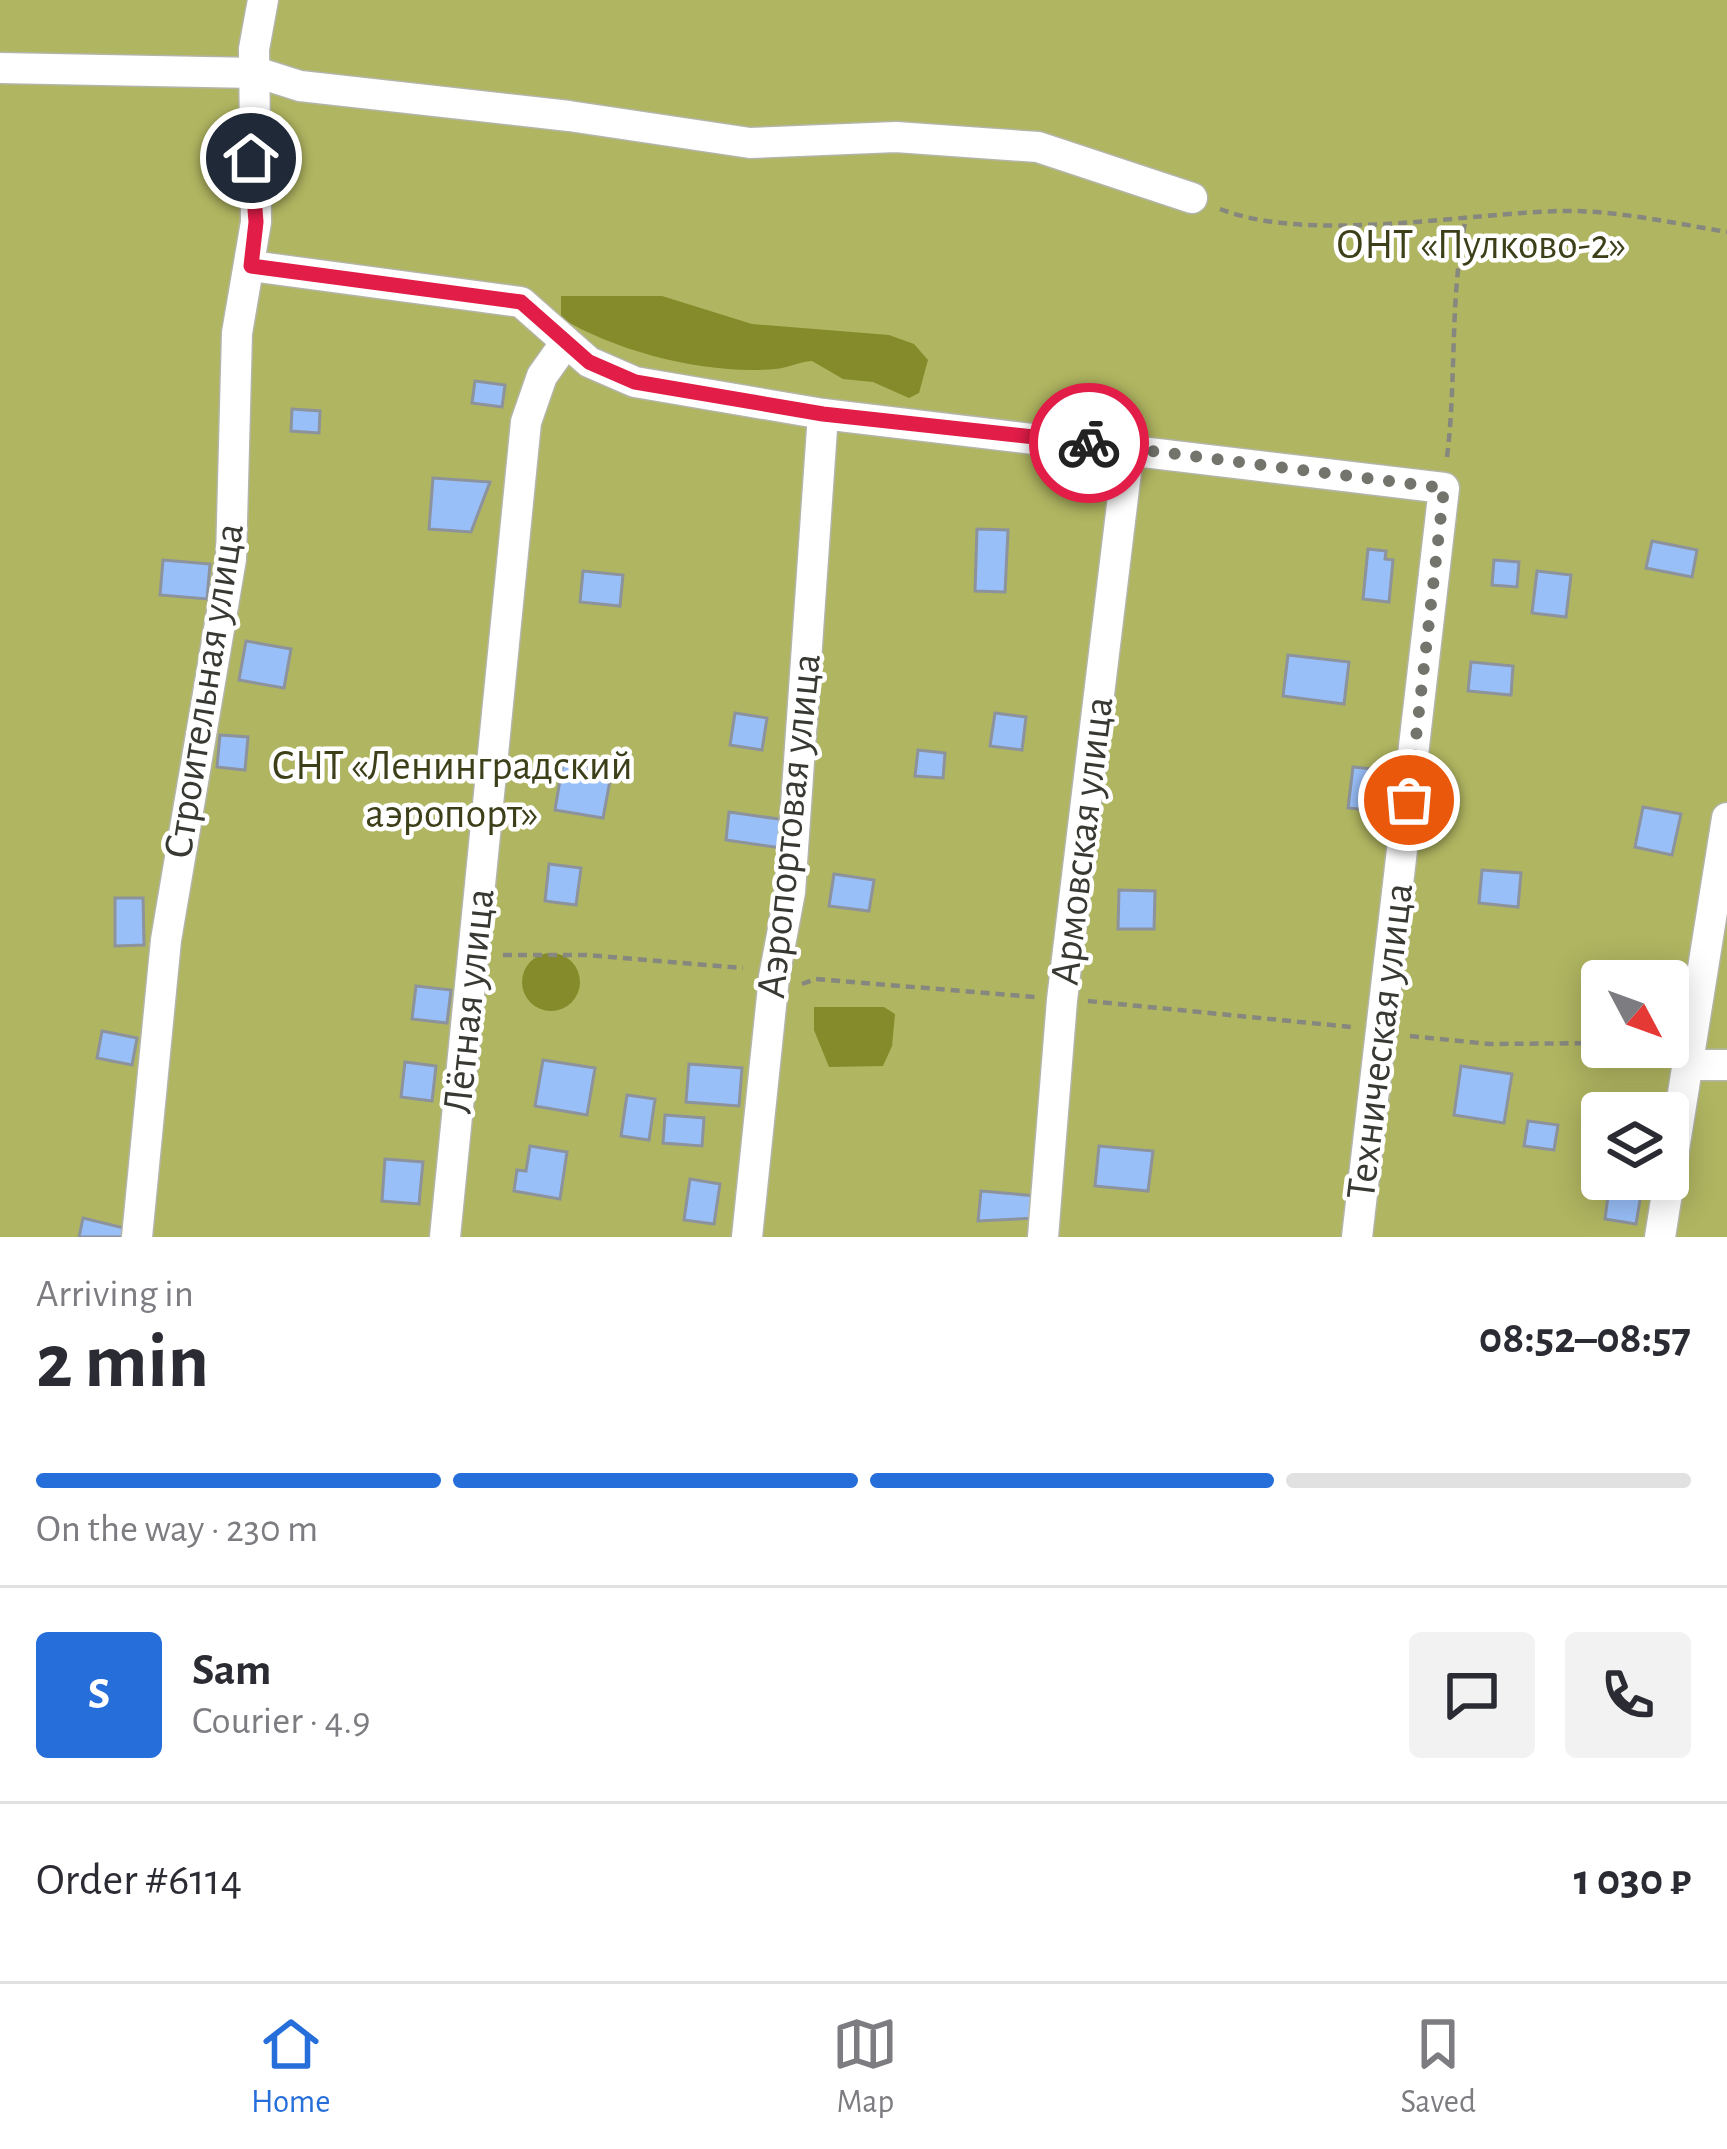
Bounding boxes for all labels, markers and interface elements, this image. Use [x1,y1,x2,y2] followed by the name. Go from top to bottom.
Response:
[200,107,302,209] pin
[218,125,284,191] icon: home
[1336,224,1626,266] park label: ОНТ «Пулково-2»
[1029,383,1149,503] courier
[1056,410,1122,476] icon: bike
[157,520,251,862] street label: Строительная улица
[750,651,828,1001] street label: Аэропортовая улица
[1043,694,1121,988] street label: Армовская улица
[271,745,633,835] park label: СНТ «Ленинградский аэропорт»
[1358,749,1460,851] pin
[1376,767,1442,833] icon: bag
[1340,881,1420,1201] street label: Техническая улица
[436,886,502,1116] street label: Лётная улица
[1581,960,1689,1068] north arrow
[1581,960,1689,1200] map controls
[1581,1092,1689,1200] button: layers
[36,1275,194,1314] text: Arriving in
[1479,1316,1691,1361] text: 08:52–08:57
[36,1324,209,1402] text: 2 min
[36,1510,318,1549] text: On the way · 230 m
[1409,1632,1535,1758] button: chat
[1565,1632,1691,1758] button: phone
[192,1648,271,1693] text: Sam
[88,1672,110,1717] text: S
[192,1702,371,1741] text: Courier · 4.9
[36,1858,242,1903] text: Order #6114
[1574,1858,1691,1903] text: 1 030 ₽
[251,2011,330,2123] tab: Home
[832,2011,898,2123] tab: Map
[1400,2011,1476,2123] tab: Saved

